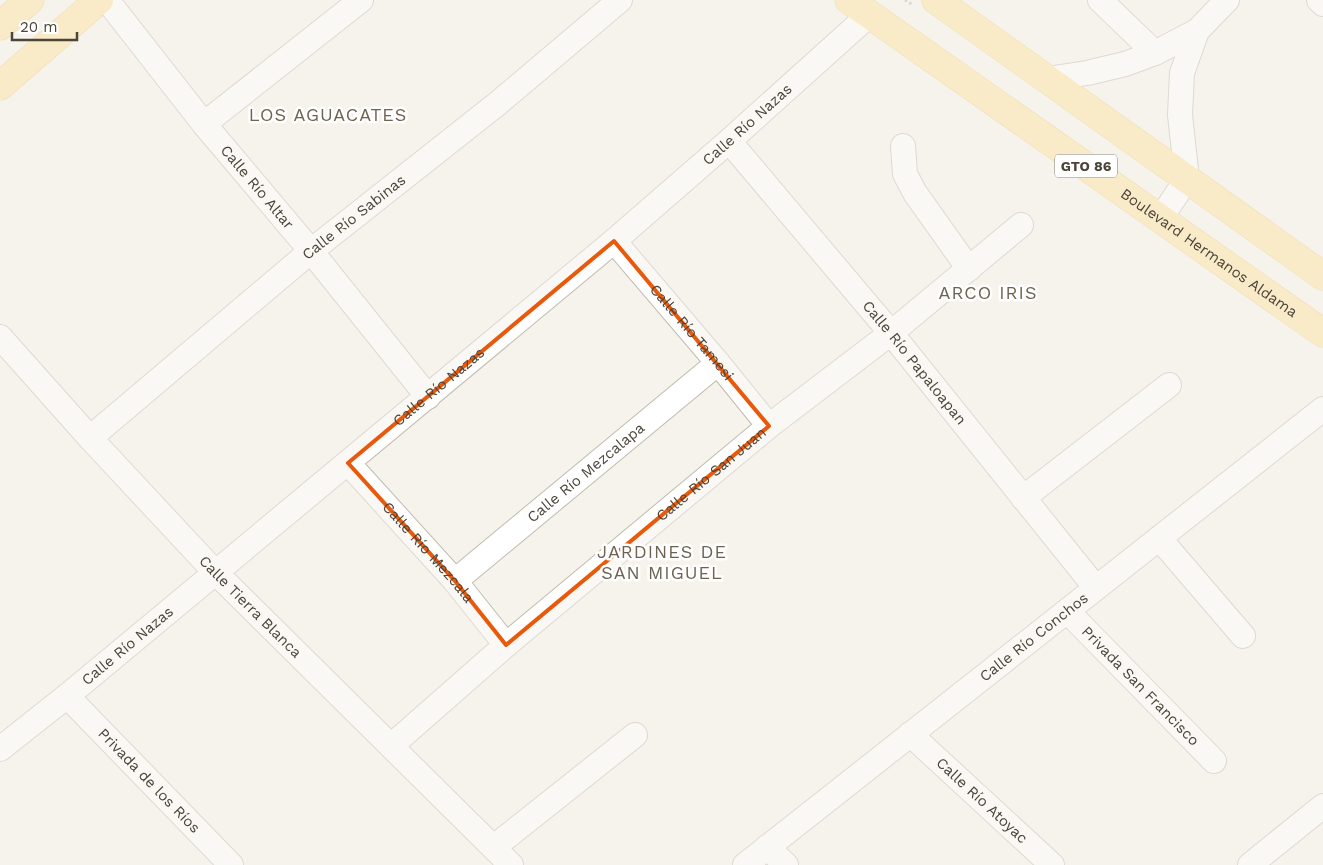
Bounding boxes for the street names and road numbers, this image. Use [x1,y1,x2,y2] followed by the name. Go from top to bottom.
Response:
[699,80,796,169] street label: Calle Río Nazas
[217,141,298,233] street label: Calle Río Altar
[1055,154,1117,178] road number: GTO 86
[298,171,409,264] street label: Calle Río Sabinas
[1117,185,1301,322] street label: Boulevard Hermanos Aldama
[646,281,737,384] street label: Calle Río Tamesi
[859,297,970,428] street label: Calle Río Papaloapan
[389,343,488,430] street label: Calle Río Nazas
[524,418,649,526] street label: Calle Río Mezcalapa
[653,423,770,525] street label: Calle Río San Juan
[379,498,478,607] street label: Calle Río Mezcala
[195,552,306,662] street label: Calle Tierra Blanca
[976,589,1092,685] street label: Calle Río Conchos
[78,602,177,689] street label: Calle Río Nazas
[1078,622,1203,750] street label: Privada San Francisco
[94,725,204,837] street label: Privada de los Ríos
[933,754,1032,847] street label: Calle Río Atoyac

